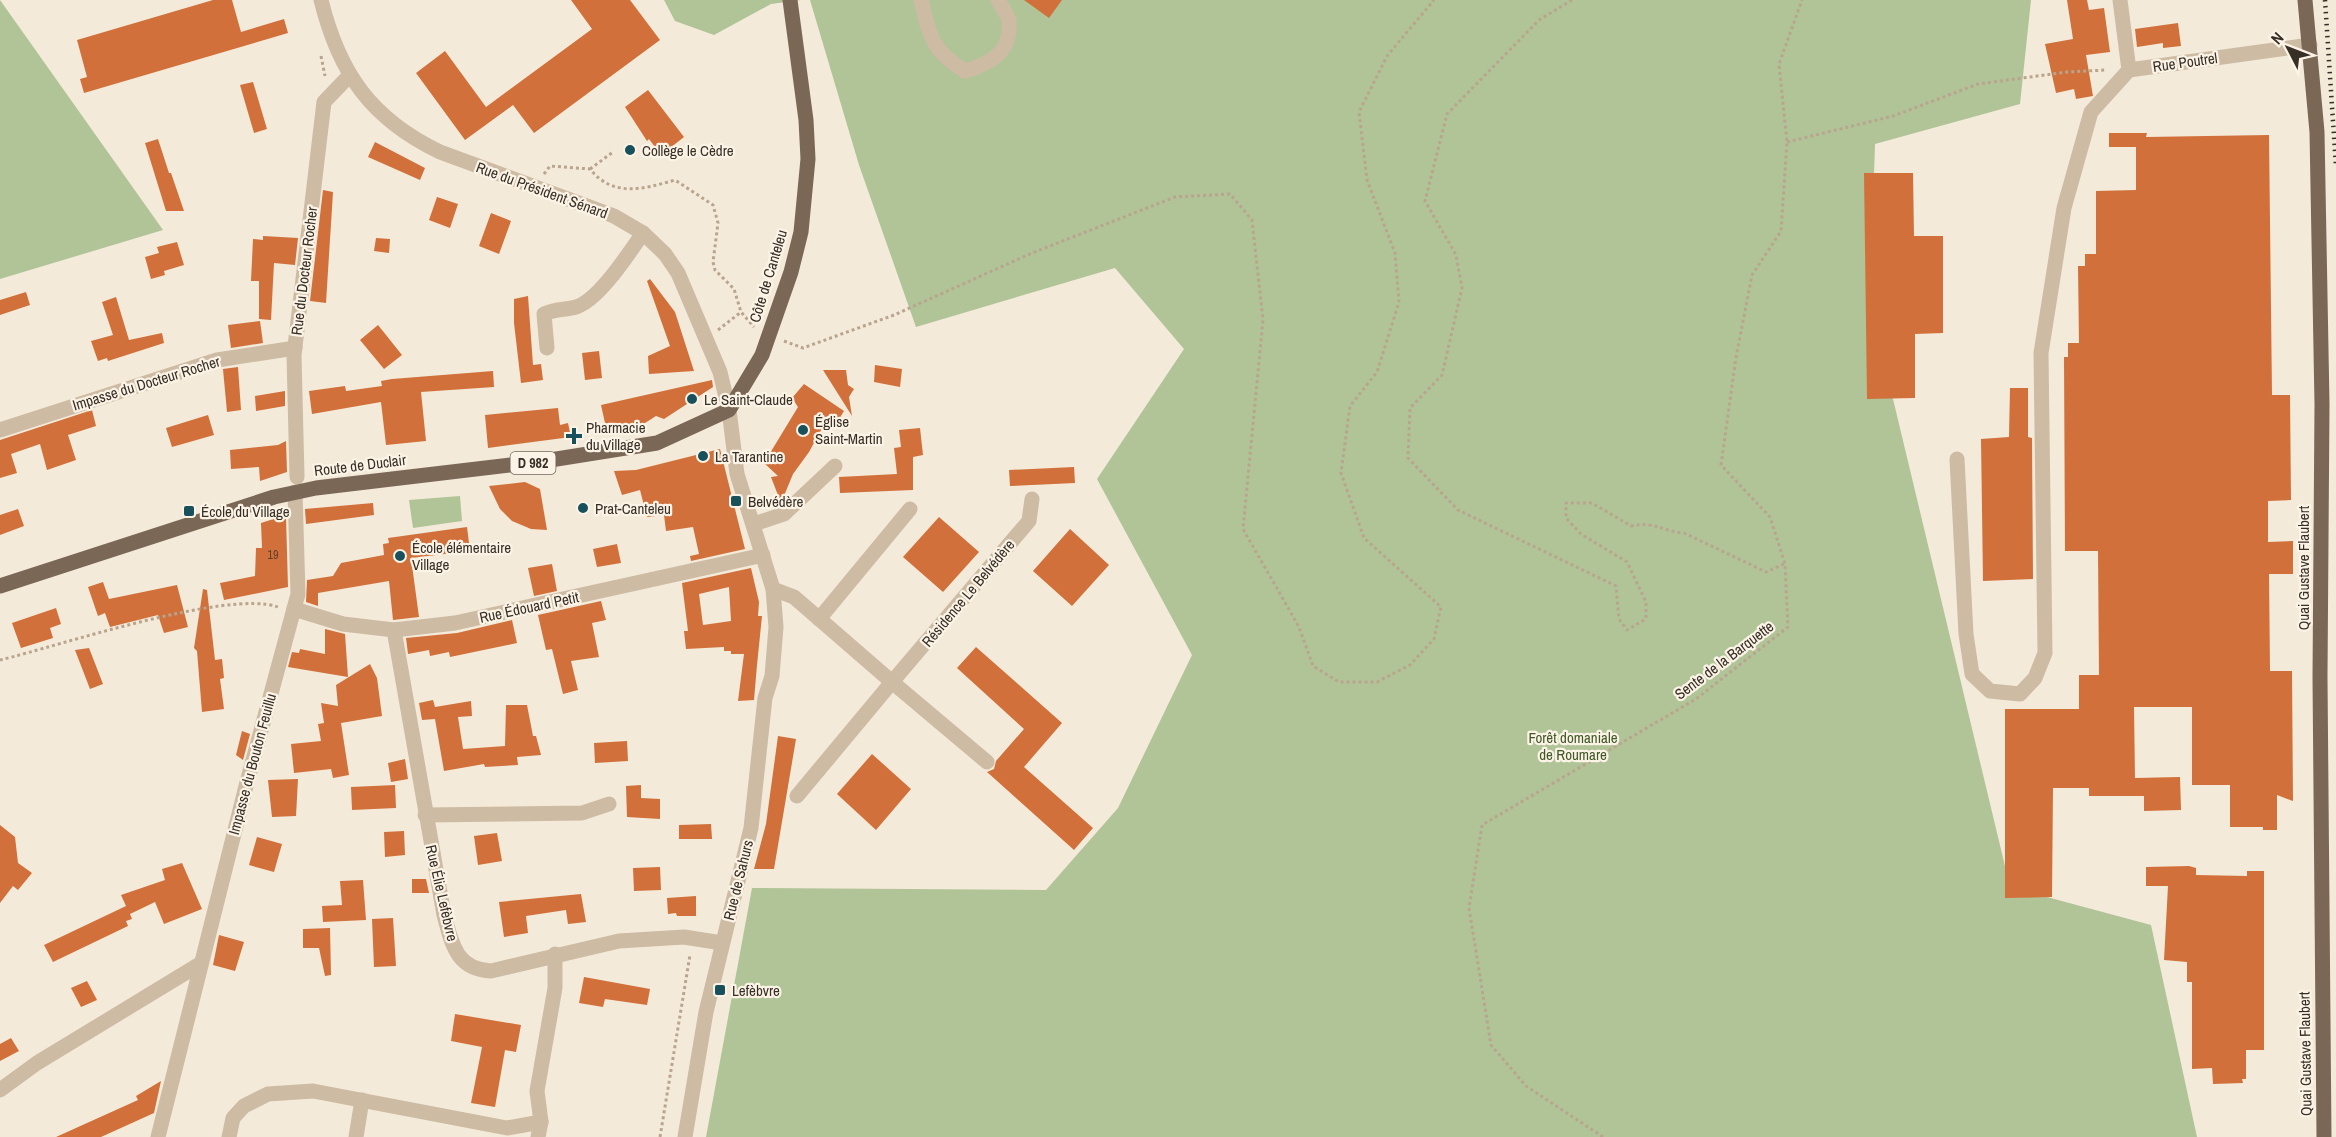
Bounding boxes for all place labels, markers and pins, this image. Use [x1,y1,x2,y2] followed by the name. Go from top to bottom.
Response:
[642,140,734,161] place label: Collège le Cèdre
[623,143,637,157] marker: Collège le Cèdre
[704,389,793,410] place label: Le Saint-Claude
[685,392,699,406] marker: Le Saint-Claude
[815,411,883,449] place label: Église Saint-Martin
[586,417,646,455] place label: Pharmacie du Village
[796,423,810,437] marker: Église Saint-Martin
[567,429,581,443] marker: Pharmacie du Village
[715,446,784,467] place label: La Tarantine
[696,449,710,463] marker: La Tarantine
[748,491,804,512] place label: Belvédère
[729,494,743,508] marker: Belvédère
[595,498,671,519] place label: Prat-Canteleu
[201,501,290,522] place label: École du Village
[576,501,590,515] marker: Prat-Canteleu
[182,504,196,518] marker: École du Village
[412,537,511,575] place label: École élémentaire Village
[393,549,407,563] marker: École élémentaire Village
[732,980,780,1001] place label: Lefèbvre
[713,983,727,997] marker: Lefèbvre

